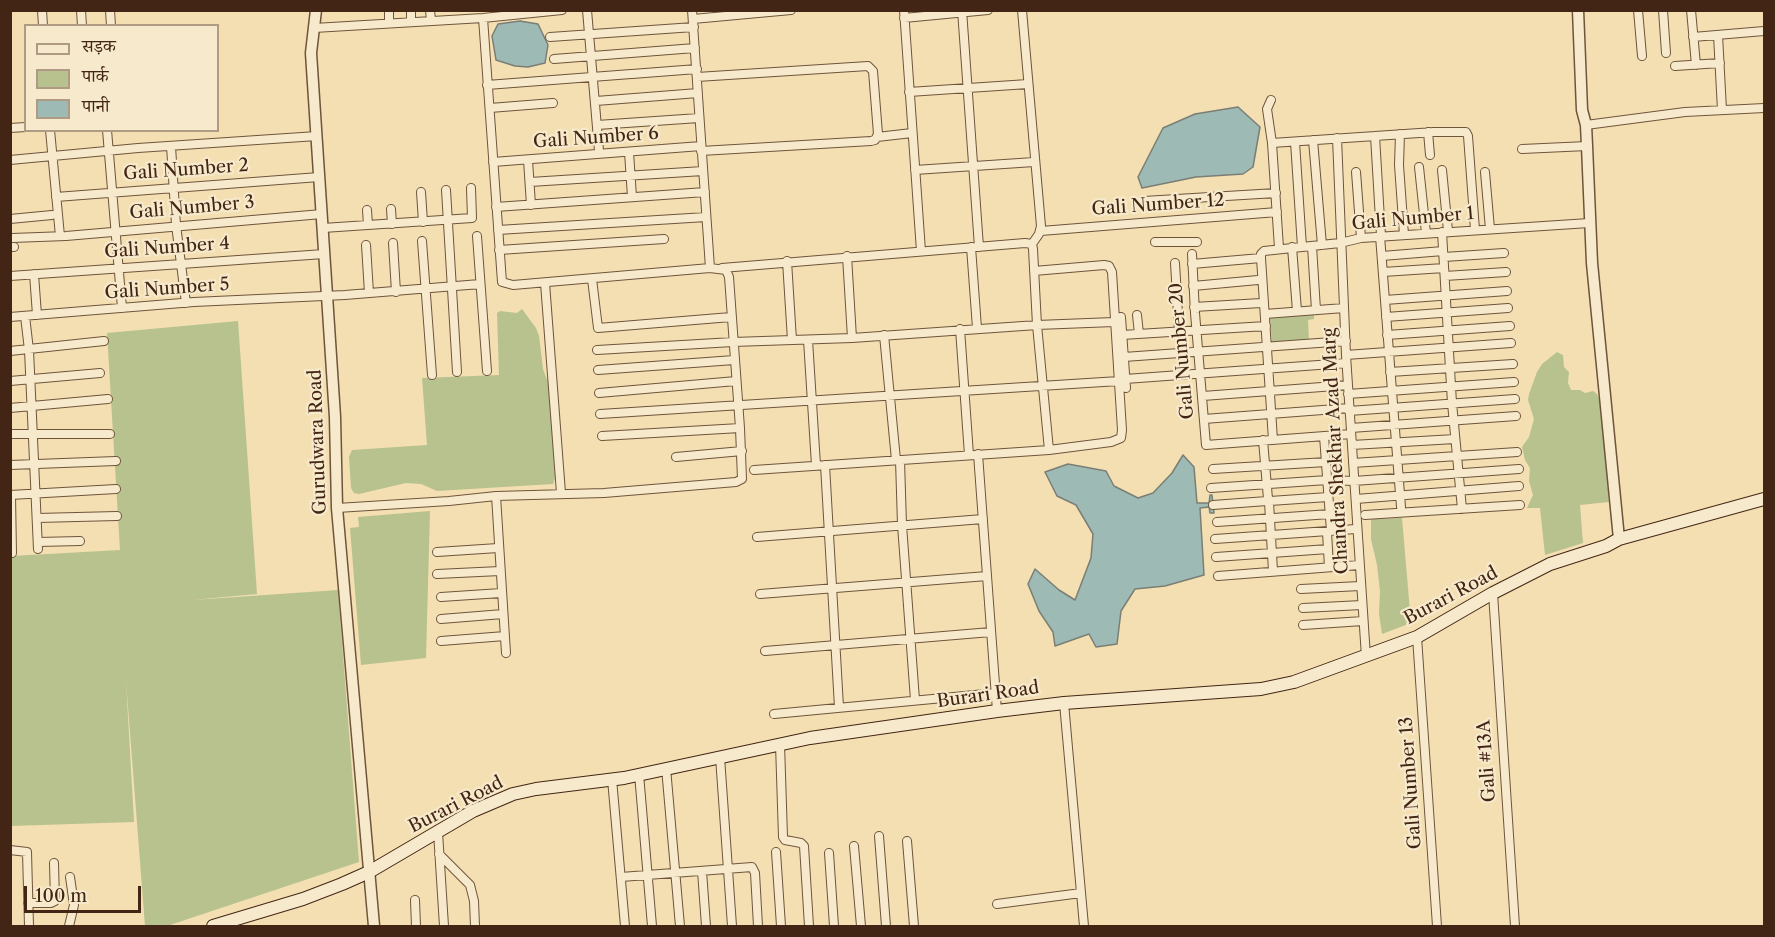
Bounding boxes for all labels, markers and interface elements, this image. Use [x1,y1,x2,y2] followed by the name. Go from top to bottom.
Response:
[24,24,219,132] legend
[82,35,116,57] text: सड़क
[82,65,109,87] text: पार्क
[82,95,109,117] text: पानी
[533,123,659,153] street label: Gali Number 6
[123,155,249,185] street label: Gali Number 2
[1091,190,1225,220] street label: Gali Number 12
[129,192,255,224] street label: Gali Number 3
[1351,203,1475,235] street label: Gali Number 1
[104,233,230,263] street label: Gali Number 4
[104,274,230,304] street label: Gali Number 5
[1165,282,1199,420] street label: Gali Number 20
[1319,327,1353,575] street label: Chandra Shekhar Azad Marg
[305,369,331,515] street label: Gurudwara Road
[1400,562,1502,630] street label: Burari Road
[935,677,1041,713] street label: Burari Road
[1396,716,1426,850] street label: Gali Number 13
[1473,719,1501,803] street label: Gali #13A
[405,772,507,838] street label: Burari Road
[27,874,144,912] scale bar
[35,885,87,907] text: 100 m

